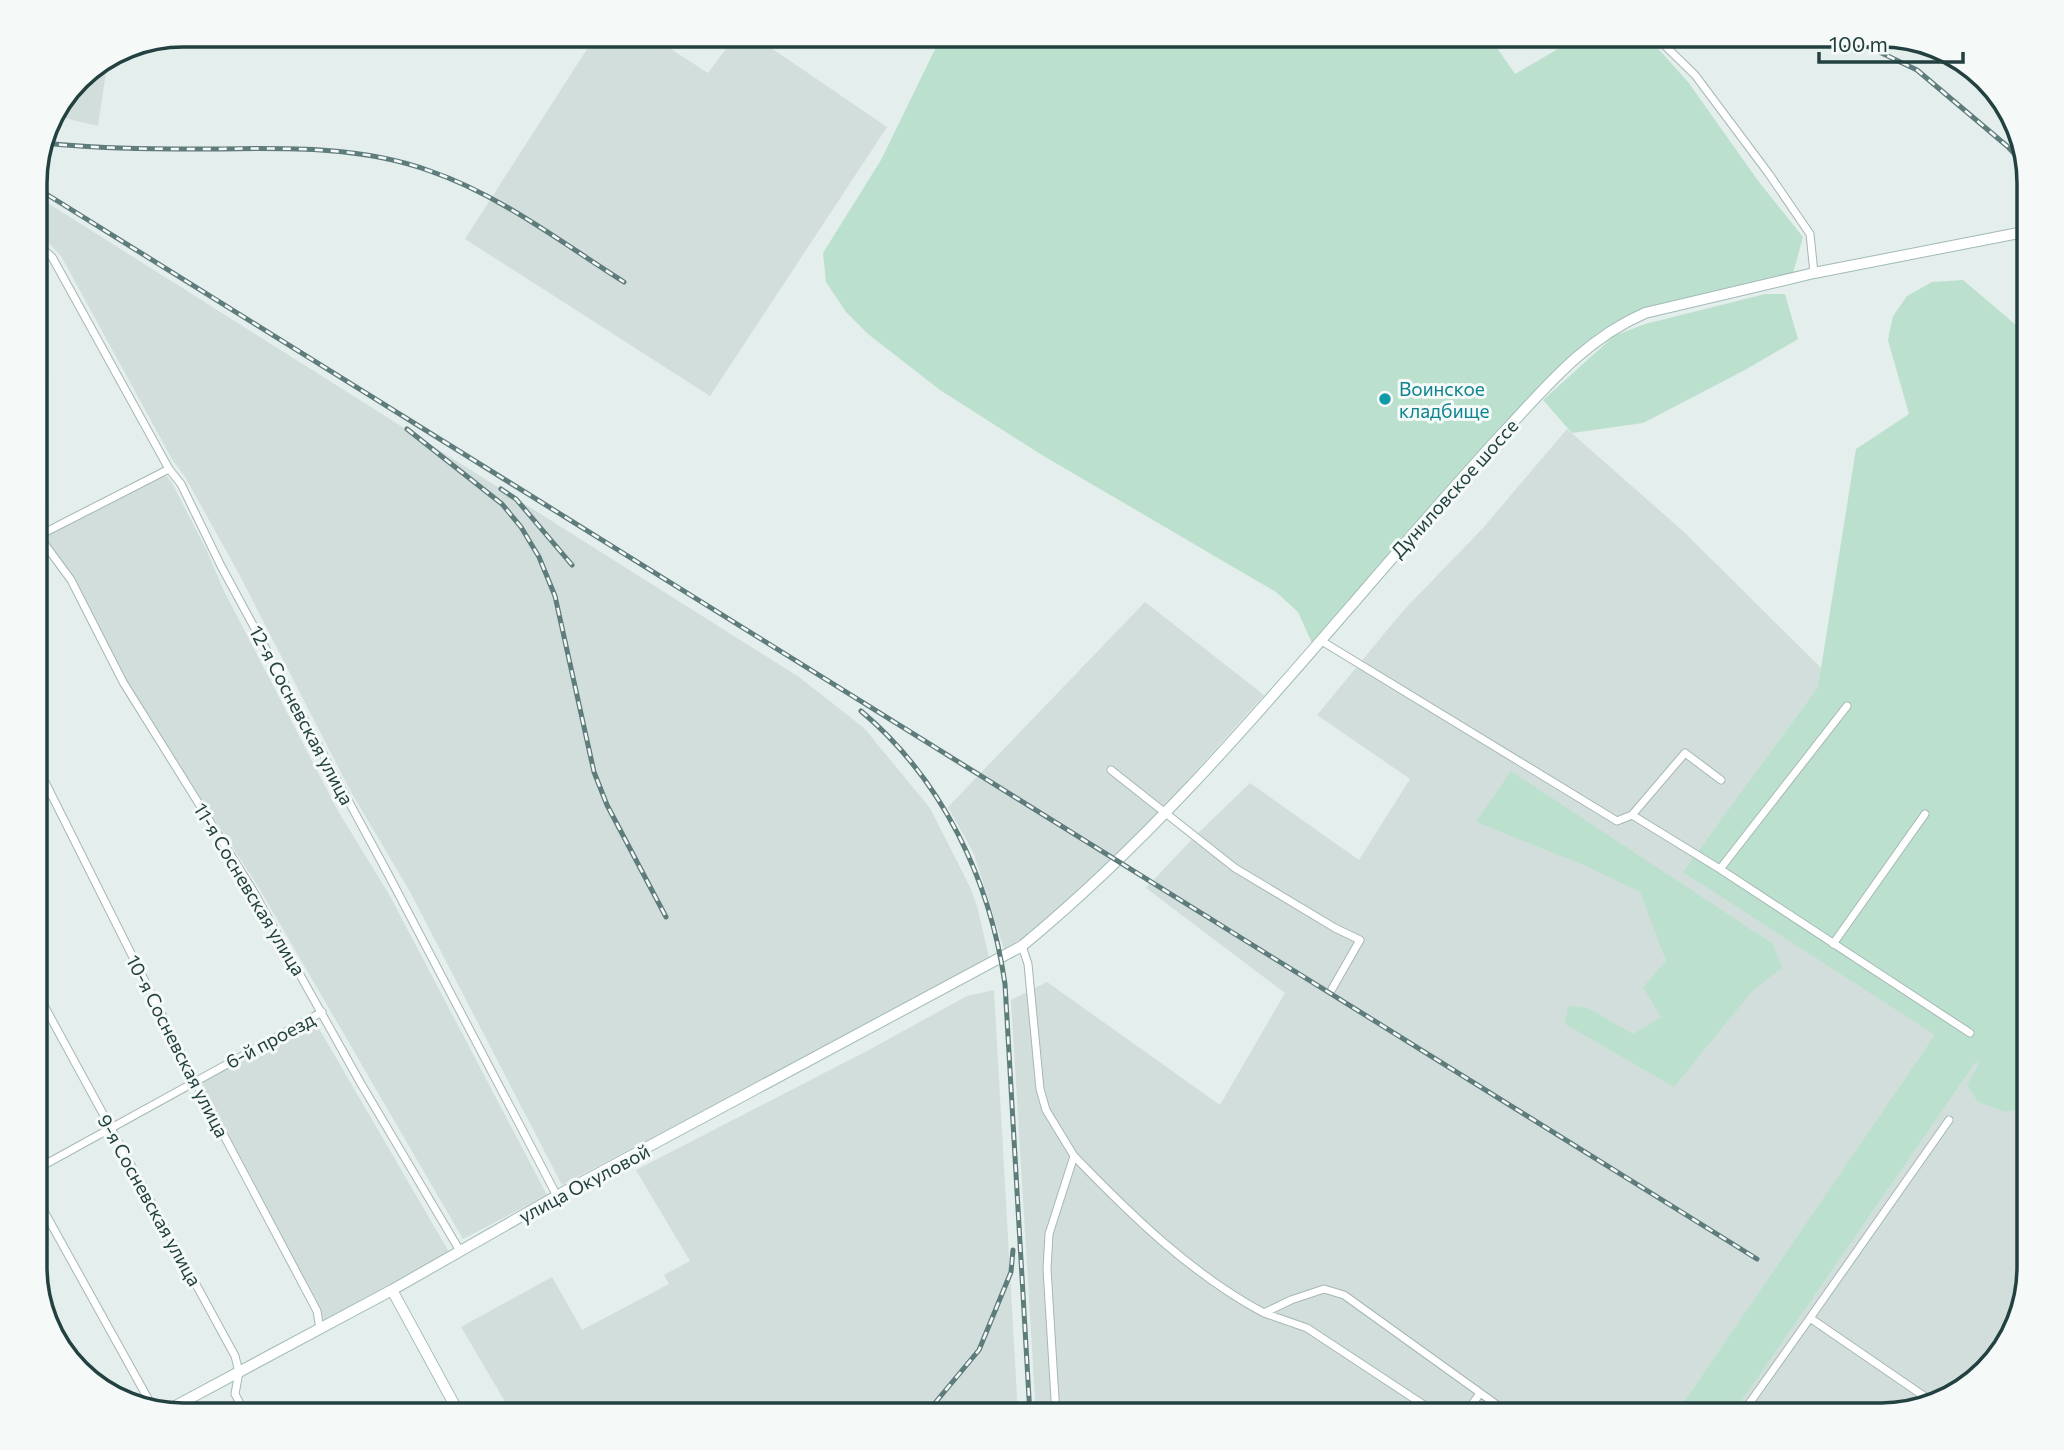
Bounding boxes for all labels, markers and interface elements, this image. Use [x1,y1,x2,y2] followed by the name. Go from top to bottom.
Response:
[1819,21,1962,65] scale bar
[1829,31,1888,56] text: 100 m
[1399,377,1490,422] place label: Воинское кладбище
[1377,391,1393,407] marker: Воинское кладбище
[1386,414,1522,562] street label: Дуниловское шоссе
[245,621,359,809] street label: 12-я Сосневская улица
[189,798,311,980] street label: 11-я Сосневская улица
[122,951,234,1141] street label: 10-я Сосневская улица
[221,1007,319,1073] street label: 6-й проезд
[93,1110,207,1290] street label: 9-я Сосневская улица
[515,1139,653,1227] street label: улица Окуловой

